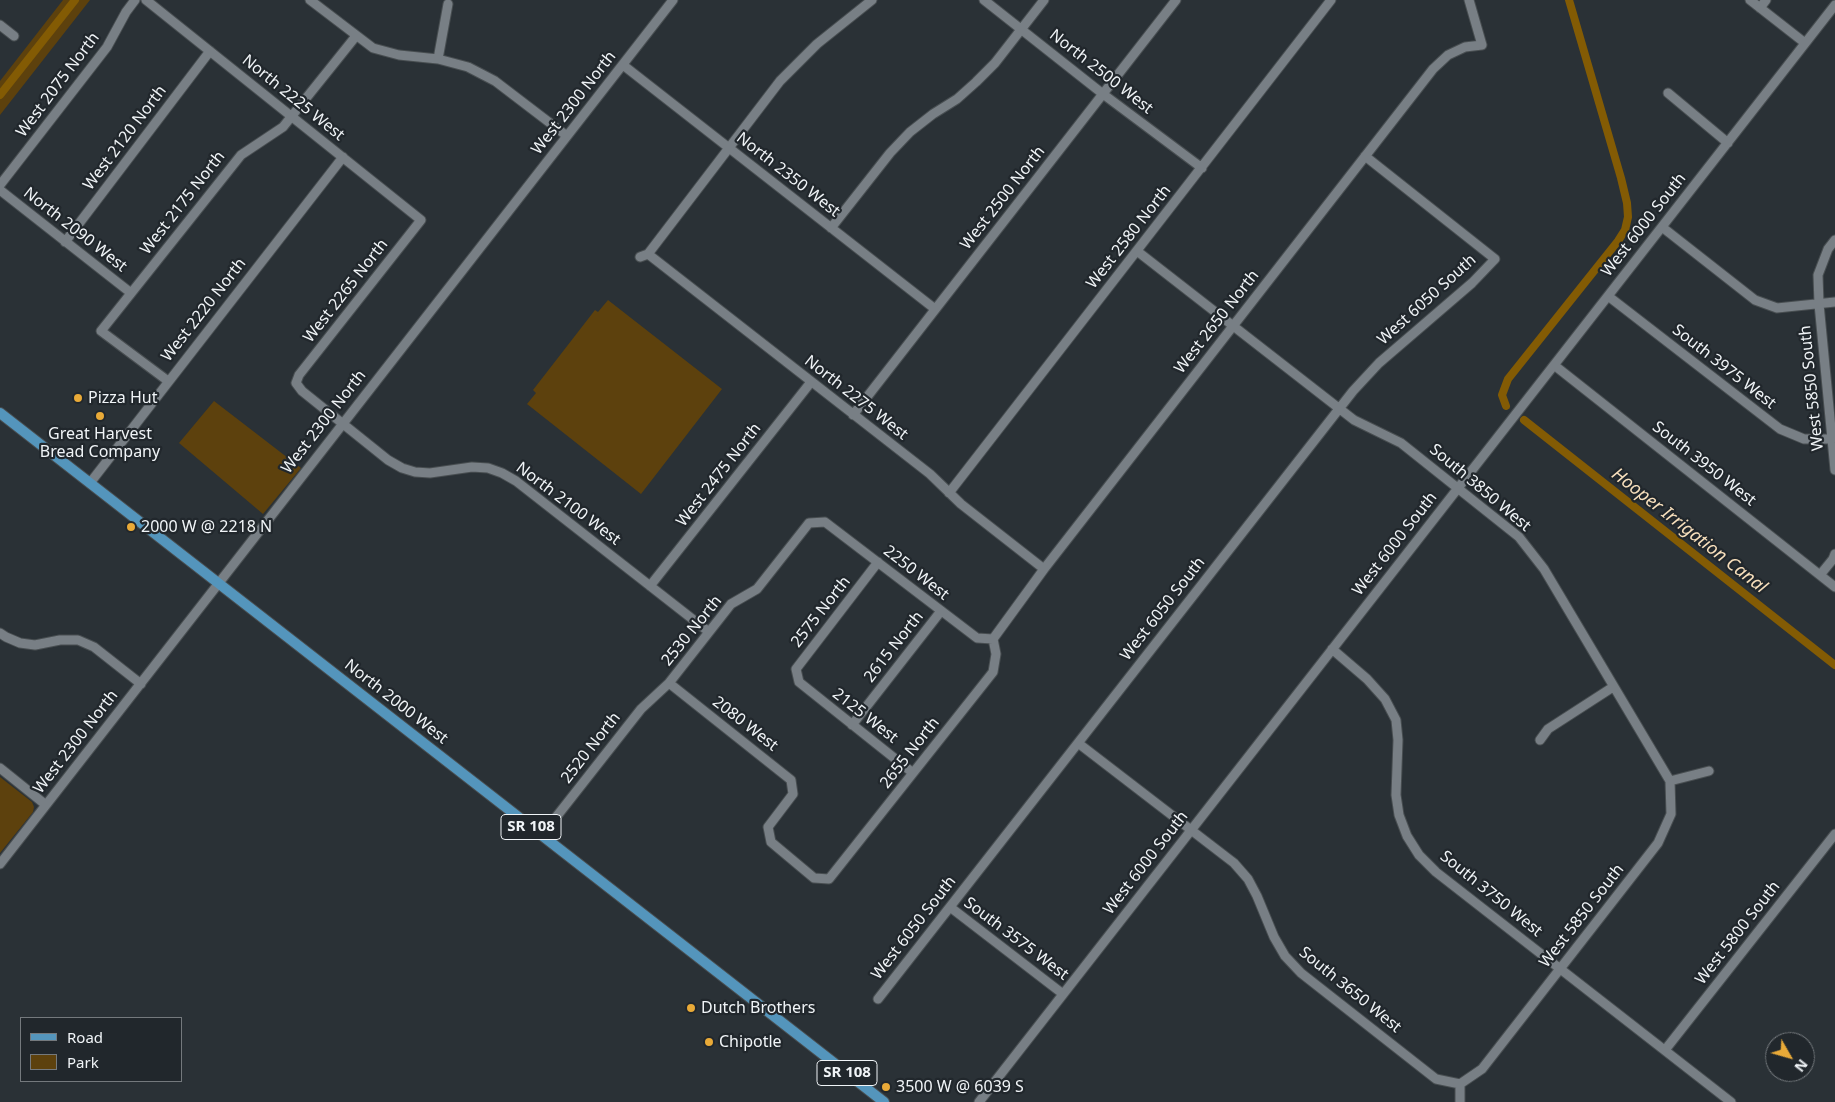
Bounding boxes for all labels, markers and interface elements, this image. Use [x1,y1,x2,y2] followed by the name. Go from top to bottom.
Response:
[1045,26,1157,118] street label: North 2500 West
[12,29,104,141] street label: West 2075 North
[528,47,620,159] street label: West 2300 North
[238,51,348,145] street label: North 2225 West
[79,82,171,194] street label: West 2120 North
[732,129,844,221] street label: North 2350 West
[957,142,1049,254] street label: West 2500 North
[137,147,229,259] street label: West 2175 North
[1598,169,1690,281] street label: West 6000 South
[1083,181,1175,293] street label: West 2580 North
[19,184,131,276] street label: North 2090 West
[300,235,392,347] street label: West 2265 North
[1374,251,1480,349] street label: West 6050 South
[158,254,250,366] street label: West 2220 North
[1171,266,1263,378] street label: West 2650 North
[1668,321,1780,413] street label: South 3975 West
[1796,324,1828,452] street label: West 5850 South
[800,352,912,444] street label: North 2275 West
[278,366,370,478] street label: West 2300 North
[88,388,158,408] place label: Pizza Hut
[72,392,84,404] marker: Pizza Hut
[94,410,106,422] marker: Great Harvest Bread Company
[1648,418,1760,510] street label: South 3950 West
[673,419,765,531] street label: West 2475 North
[40,424,160,462] place label: Great Harvest Bread Company
[1426,440,1534,536] street label: South 3850 West
[512,458,624,550] street label: North 2100 West
[1607,464,1771,598] water label: Hooper Irrigation Canal
[1349,488,1441,600] street label: West 6000 South
[141,517,272,537] place label: 2000 W @ 2218 N
[125,521,137,533] marker: 2000 W @ 2218 N
[879,541,953,605] street label: 2250 West
[1117,553,1209,665] street label: West 6050 South
[787,573,855,651] street label: 2575 North
[658,592,726,670] street label: 2530 North
[860,608,928,686] street label: 2615 North
[340,656,452,748] street label: North 2000 West
[828,684,902,748] street label: 2125 West
[30,686,122,798] street label: West 2300 North
[708,692,782,756] street label: 2080 West
[557,709,625,787] street label: 2520 North
[876,714,944,792] street label: 2655 North
[1100,807,1192,919] street label: West 6000 South
[501,814,561,840] road number: SR 108
[1436,847,1546,941] street label: South 3750 West
[1536,860,1628,972] street label: West 5850 South
[868,872,960,984] street label: West 6050 South
[1692,877,1784,989] street label: West 5800 South
[960,893,1072,985] street label: South 3575 West
[1295,943,1405,1037] street label: South 3650 West
[701,998,815,1018] place label: Dutch Brothers
[685,1002,697,1014] marker: Dutch Brothers
[20,1017,182,1082] legend
[67,1027,103,1047] text: Road
[719,1032,782,1052] place label: Chipotle
[1765,1032,1815,1082] north arrow
[703,1036,715,1048] marker: Chipotle
[67,1052,99,1072] text: Park
[1790,1056,1812,1076] text: N
[817,1060,877,1086] road number: SR 108
[896,1077,1024,1097] place label: 3500 W @ 6039 S
[880,1081,892,1093] marker: 3500 W @ 6039 S

